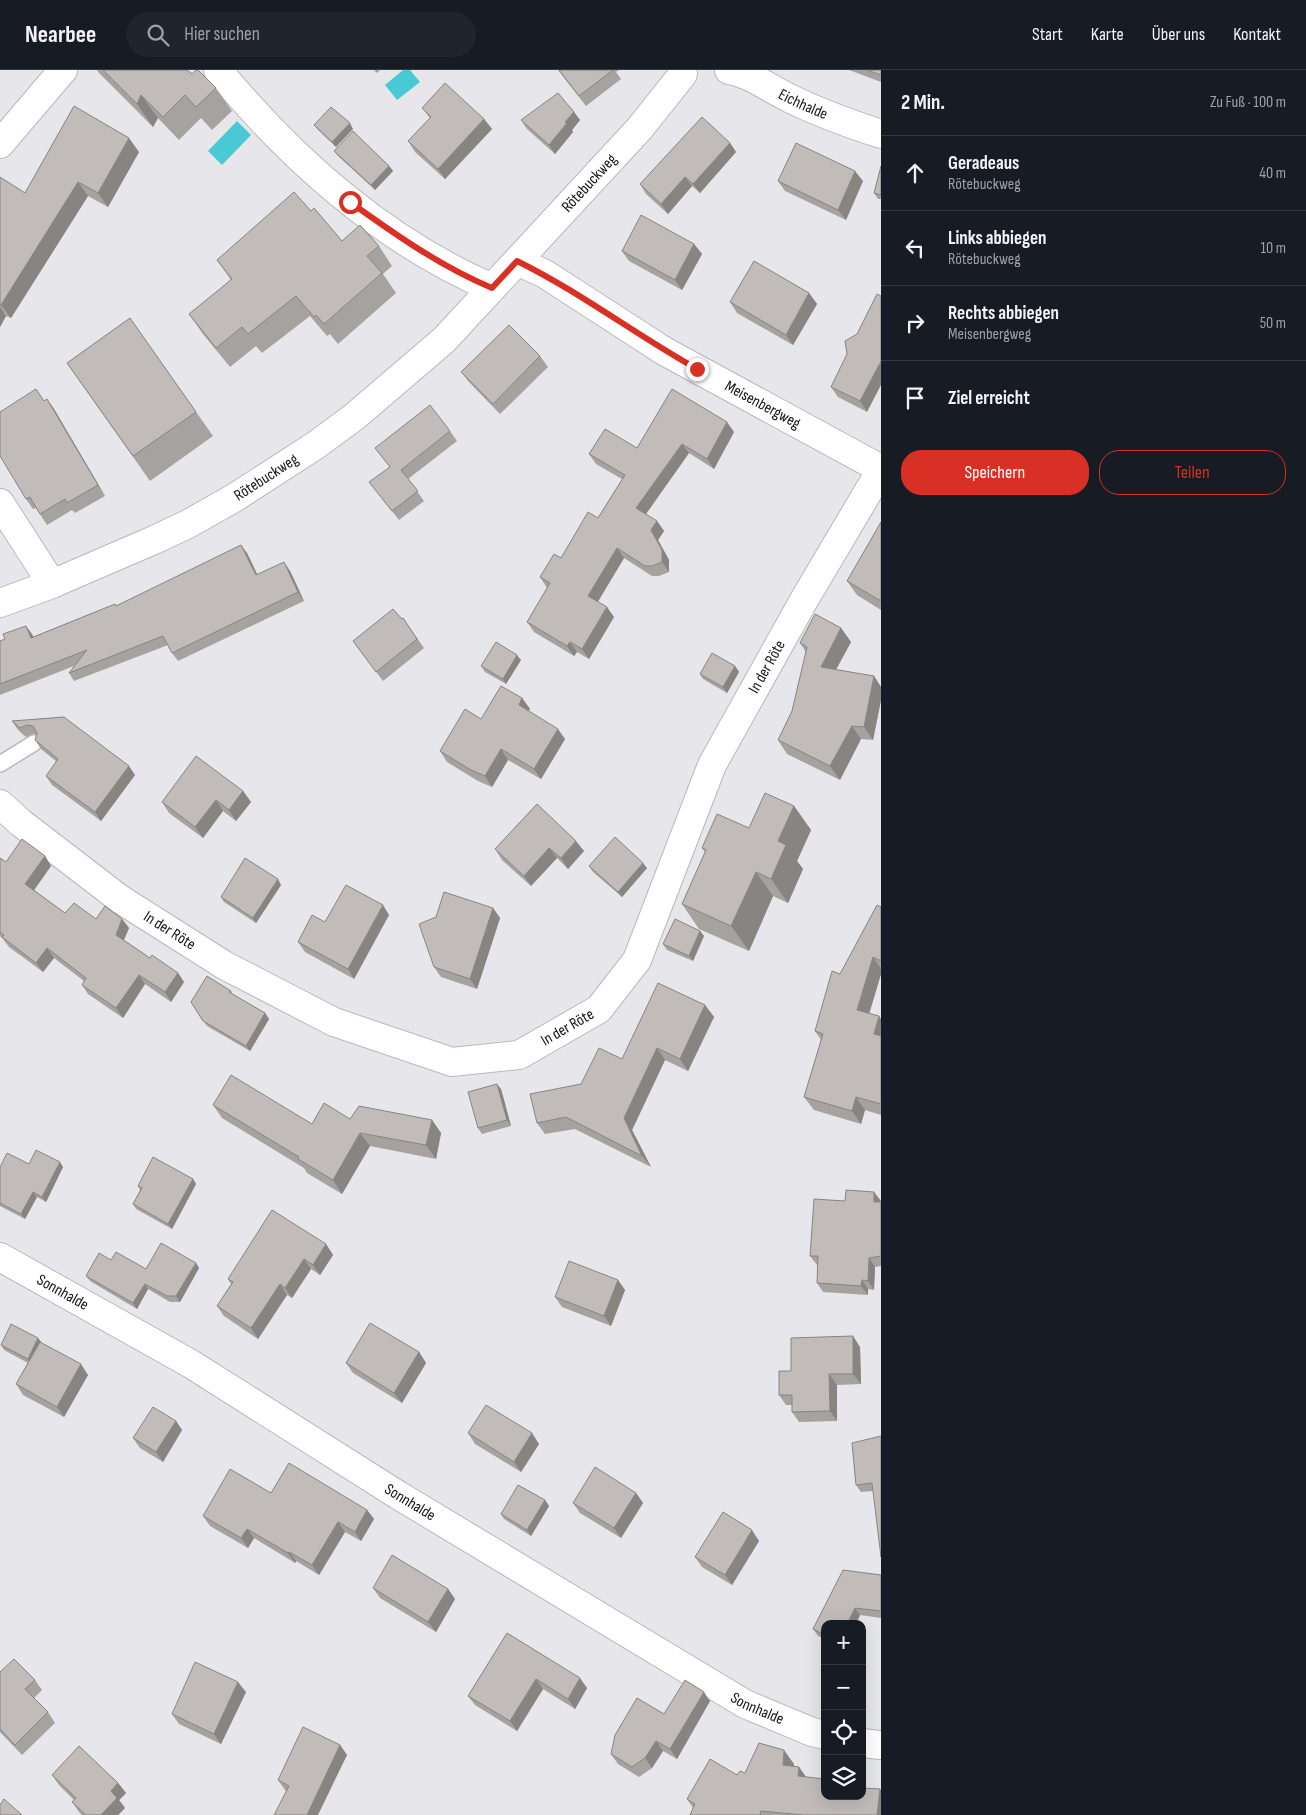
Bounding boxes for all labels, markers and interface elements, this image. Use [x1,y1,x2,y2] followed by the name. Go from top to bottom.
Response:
[126,12,476,57] search box
[25,20,96,49] text: Nearbee
[144,21,172,49] icon: search
[184,23,260,46] text: Hier suchen
[1032,24,1063,45] text: Start
[1091,24,1124,45] text: Karte
[1152,24,1205,45] text: Über uns
[1233,24,1281,45] text: Kontakt
[775,85,831,124] street label: Eichhalde
[901,90,945,115] text: 2 Min.
[1210,93,1286,112] text: Zu Fuß · 100 m
[558,150,621,216] street label: Rötebuckweg
[948,152,1019,175] text: Geradeaus
[901,159,929,187] icon: ahead
[1259,164,1286,183] text: 40 m
[948,175,1021,194] text: Rötebuckweg
[339,191,362,214] route start
[948,227,1046,250] text: Links abbiegen
[901,234,929,262] icon: left
[1260,239,1286,258] text: 10 m
[948,250,1021,269] text: Rötebuckweg
[948,302,1059,325] text: Rechts abbiegen
[901,309,929,337] icon: right
[1260,314,1286,333] text: 50 m
[948,325,1031,344] text: Meisenbergweg
[686,358,709,381] route end
[722,376,804,433] street label: Meisenbergweg
[901,384,929,412] icon: arrive
[948,387,1030,410] text: Ziel erreicht
[230,450,302,505] street label: Rötebuckweg
[901,450,1089,495] button: Speichern
[1099,450,1286,495] button: Teilen
[744,637,789,697] street label: In der Röte
[140,907,199,954] street label: In der Röte
[538,1004,597,1050] street label: In der Röte
[34,1270,92,1314] street label: Sonnhalde
[381,1479,439,1525] street label: Sonnhalde
[821,1620,866,1800] map controls
[821,1620,866,1665] button: +
[821,1665,866,1710] button: −
[727,1688,787,1729] street label: Sonnhalde
[821,1710,866,1755] button: locate
[821,1755,866,1800] button: layers

